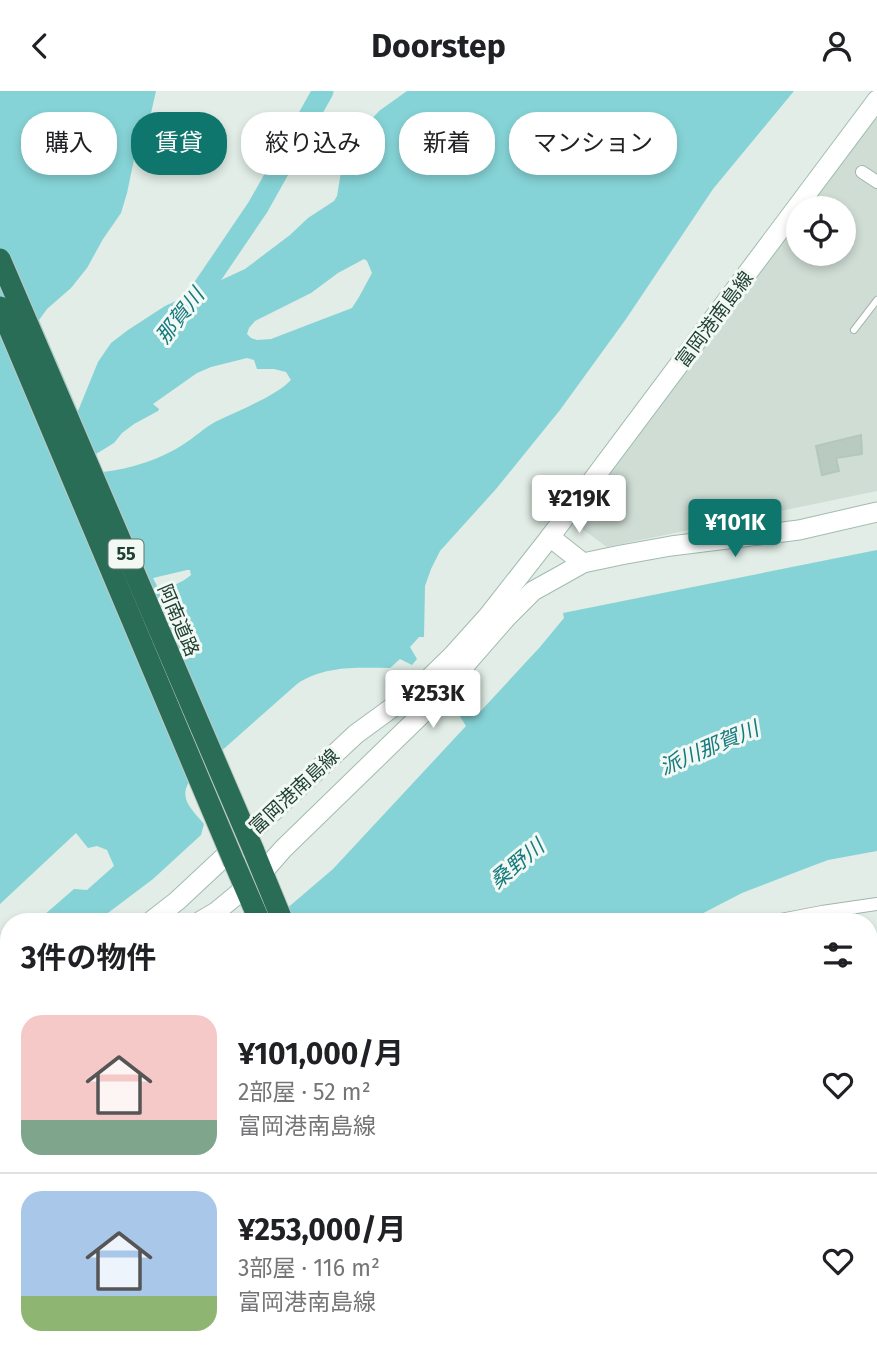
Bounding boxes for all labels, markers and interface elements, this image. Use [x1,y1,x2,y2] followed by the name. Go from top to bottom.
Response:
[21,27,59,65] icon: back
[371,27,506,65] text: Doorstep
[818,27,856,65] icon: person
[21,112,117,175] chip: 購入
[131,112,227,175] chip: 賃貸
[241,112,385,175] chip: 絞り込み
[399,112,495,175] chip: 新着
[509,112,677,175] chip: マンション
[786,196,856,266] map controls
[786,196,856,266] button: locate
[671,267,758,372] street label: 富岡港南島線
[150,282,211,349] water label: 那賀川
[530,475,628,535] pin: ¥219K
[548,484,610,512] text: ¥219K
[686,499,784,559] pin: ¥101K
[704,508,766,536] text: ¥101K
[108,539,144,568] road number: 55
[153,581,204,660] street label: 阿南道路
[384,671,482,730] pin: ¥253K
[401,679,465,707] text: ¥253K
[656,715,764,780] water label: 派川那賀川
[245,744,344,839] street label: 富岡港南島線
[485,833,551,894] water label: 桑野川
[819,936,857,974] icon: filters
[21,940,157,976] text: 3件の物件
[238,1036,404,1072] text: ¥101,000/月
[77,1043,161,1127] icon: home
[819,1066,857,1104] icon: heart
[238,1078,371,1106] text: 2部屋 · 52 m²
[238,1112,376,1140] text: 富岡港南島線
[238,1212,407,1248] text: ¥253,000/月
[77,1219,161,1303] icon: home
[819,1242,857,1280] icon: heart
[238,1254,380,1282] text: 3部屋 · 116 m²
[238,1288,376,1316] text: 富岡港南島線

